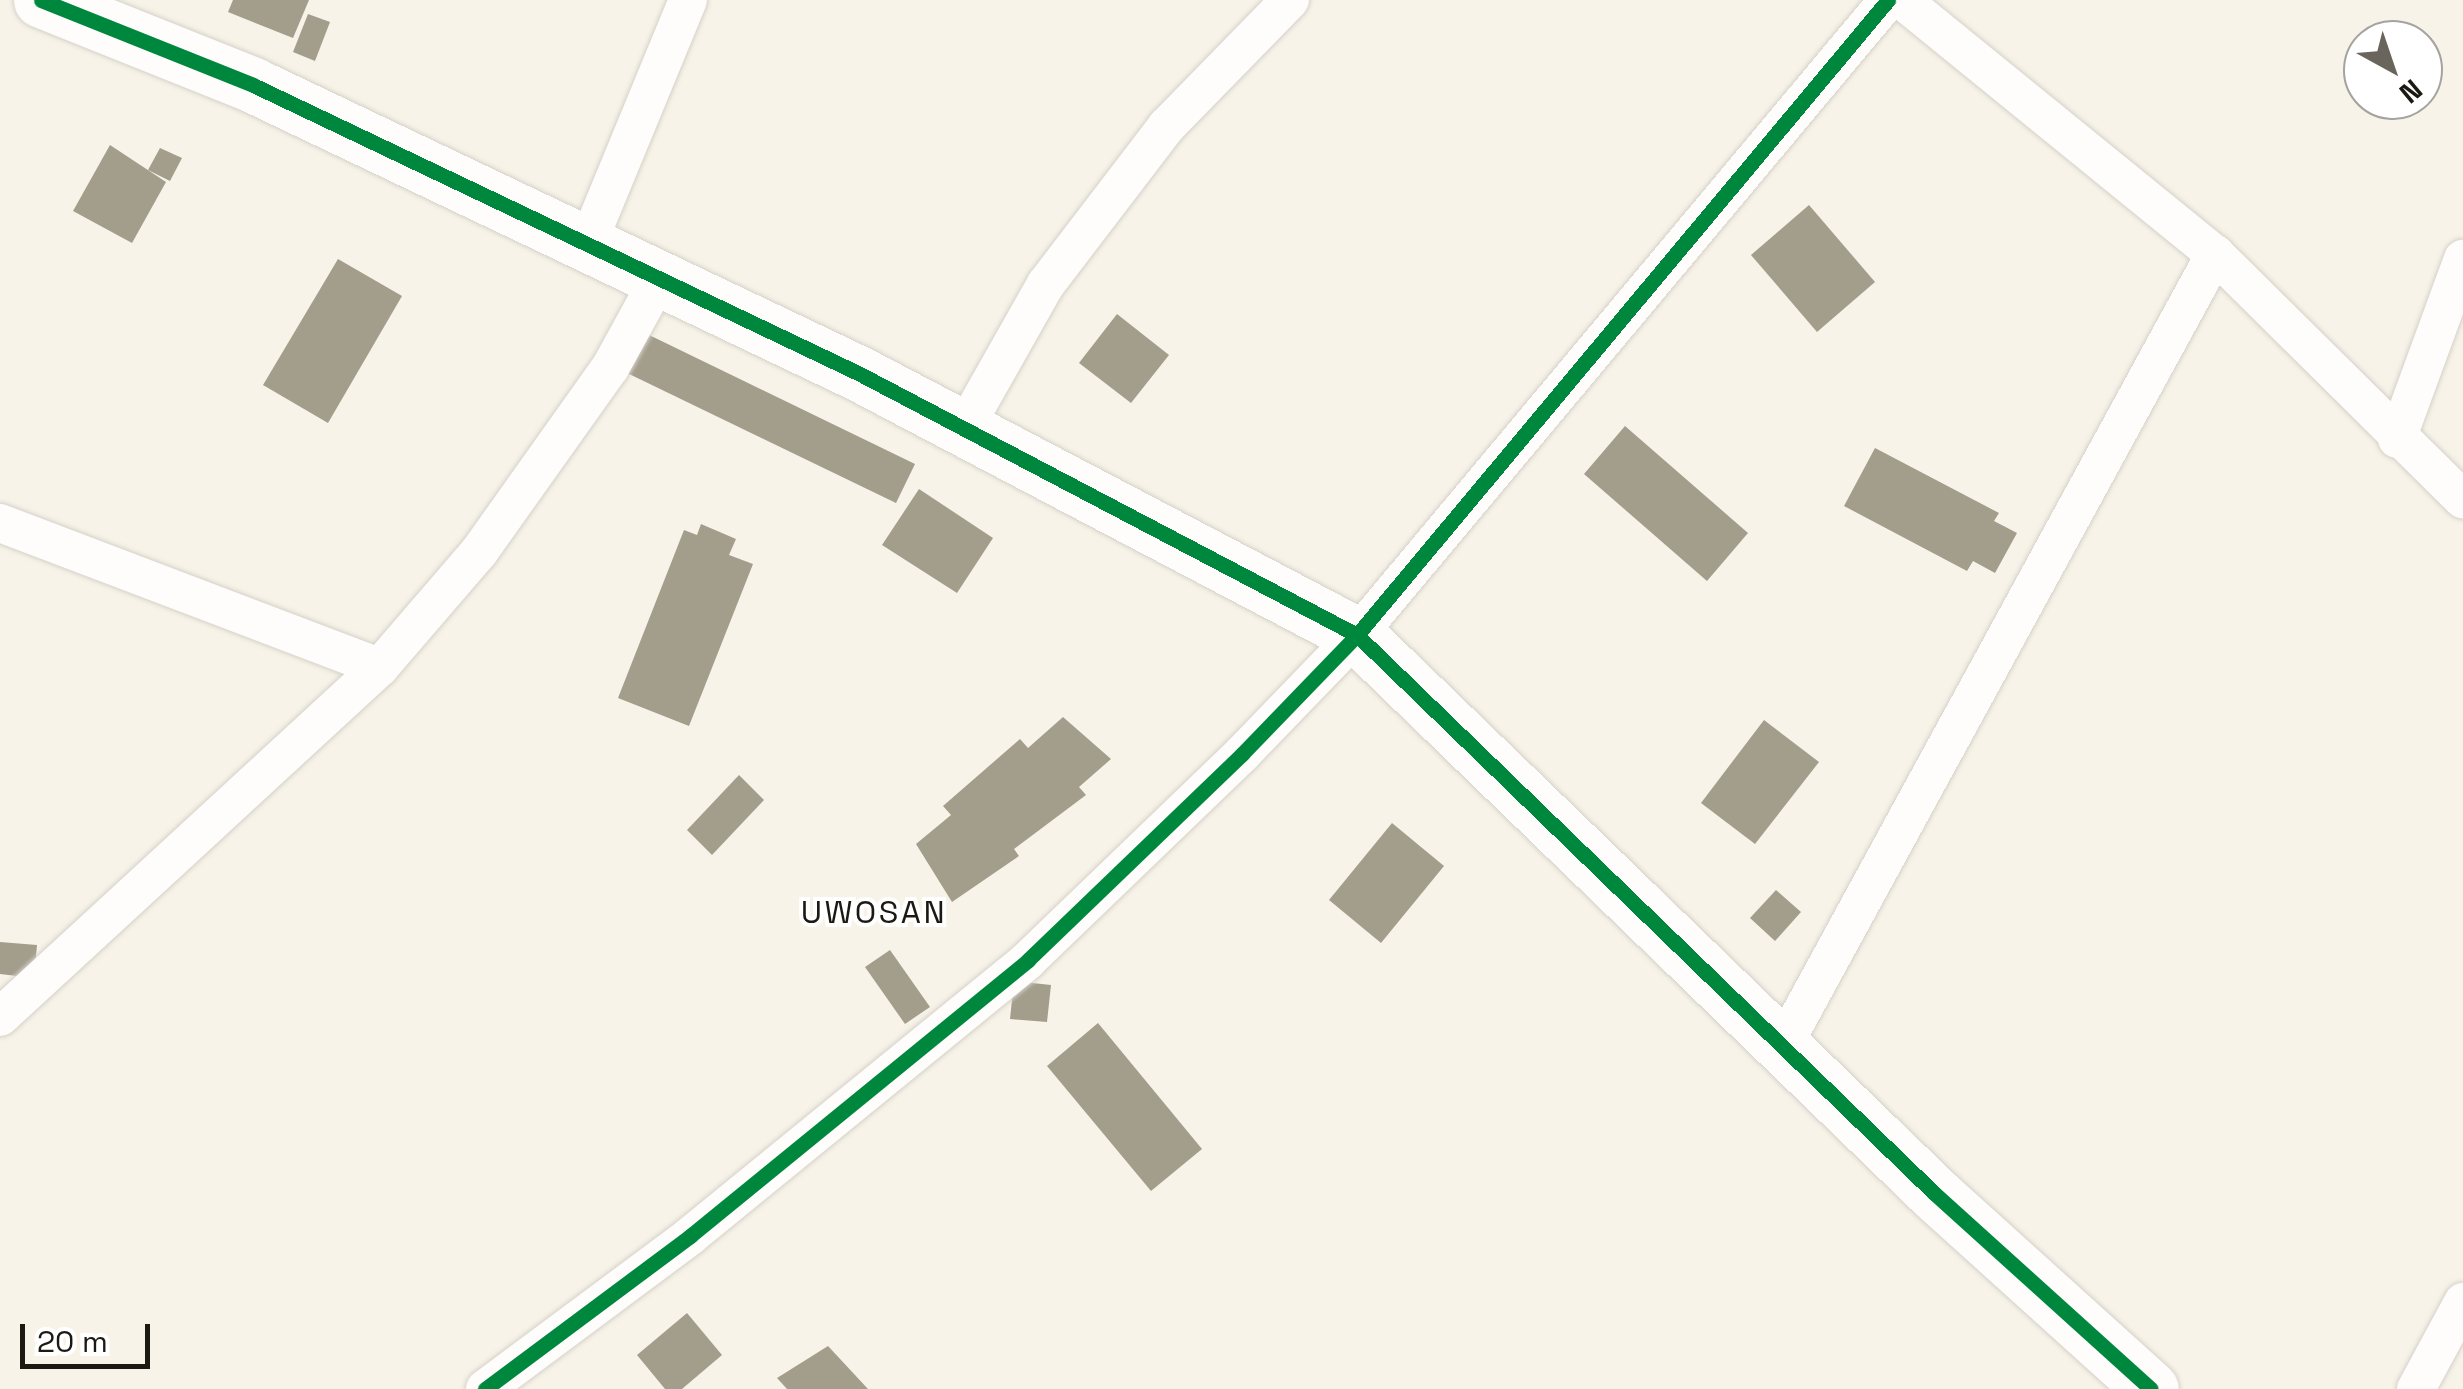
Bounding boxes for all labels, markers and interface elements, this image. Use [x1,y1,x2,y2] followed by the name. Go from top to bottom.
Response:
[2343,20,2443,120] north arrow
[2392,72,2430,111] text: N
[801,893,947,931] district label: UWOSAN
[25,1304,155,1366] scale bar
[37,1322,108,1361] text: 20 m

